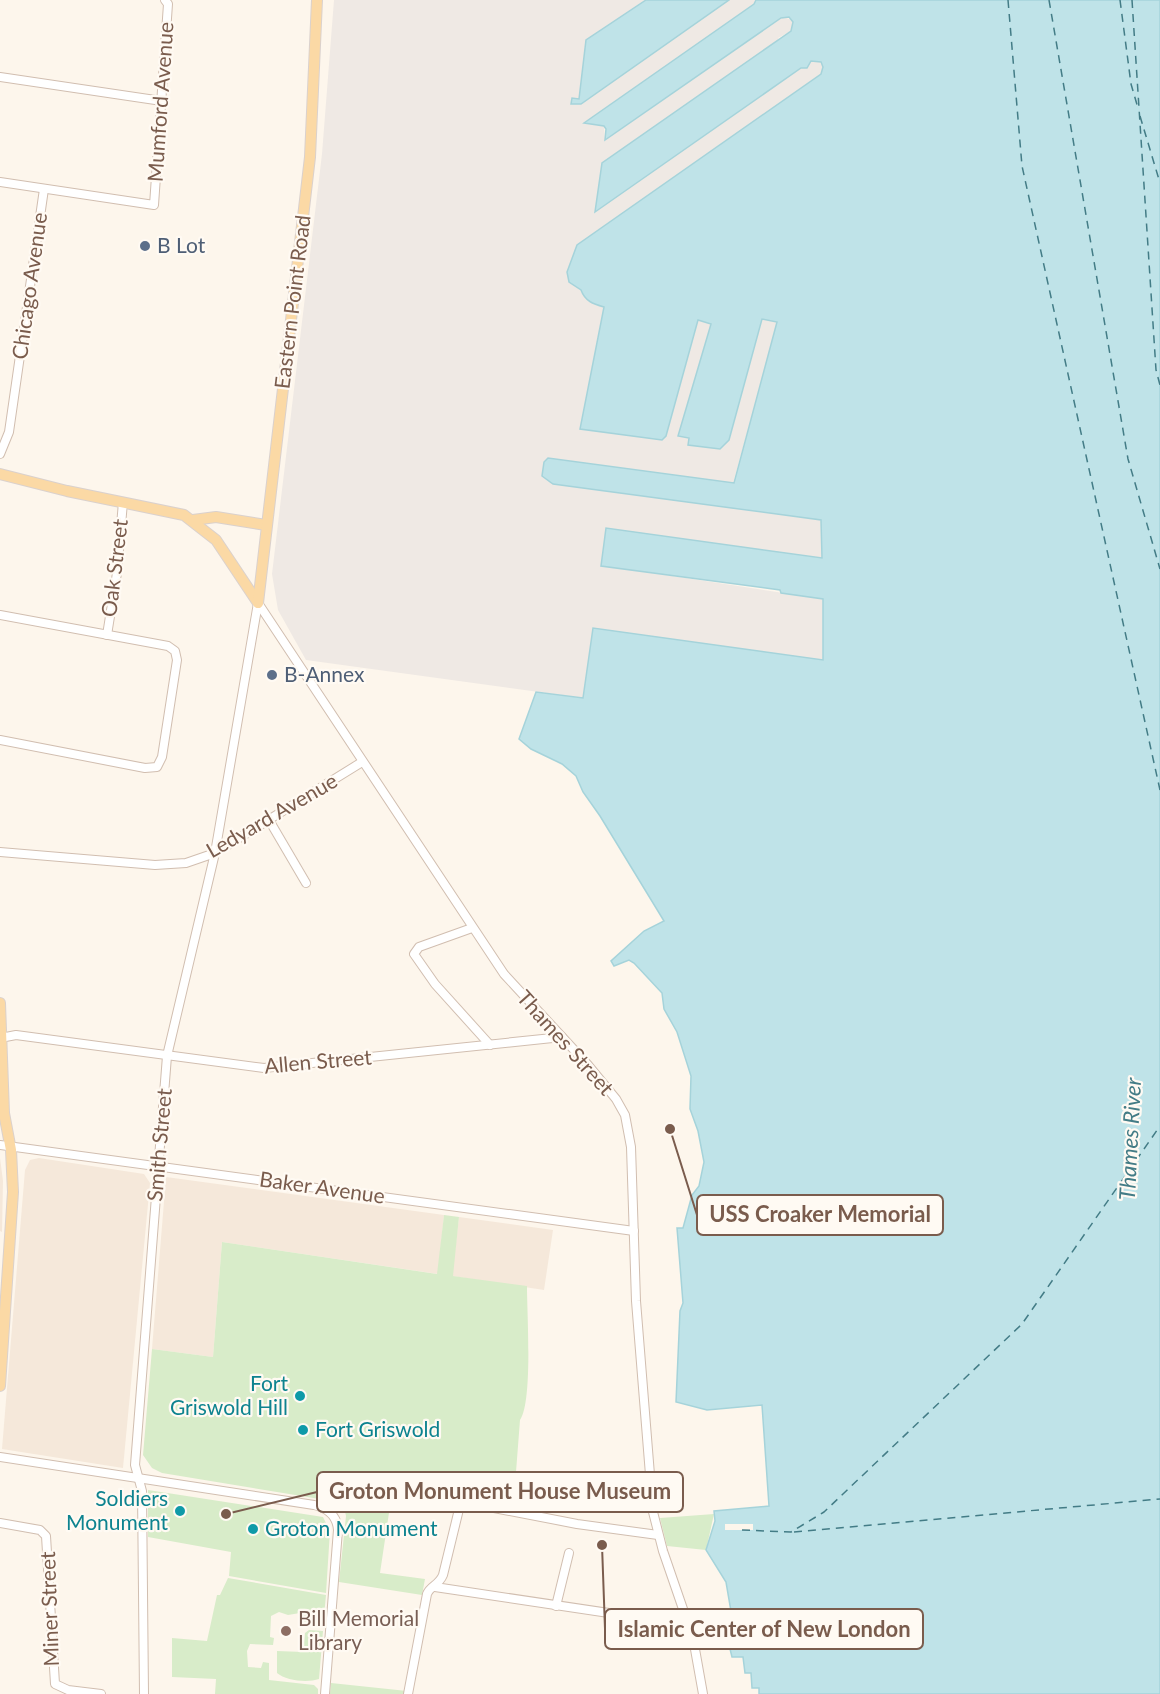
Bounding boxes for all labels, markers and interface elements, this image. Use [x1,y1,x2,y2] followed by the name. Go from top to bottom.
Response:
[141,21,178,183] street label: Mumford Avenue
[6,211,51,361] street label: Chicago Avenue
[268,214,315,390] street label: Eastern Point Road
[157,232,206,257] place label: B Lot
[138,239,152,253] marker: B Lot
[95,517,132,618] street label: Oak Street
[284,661,365,686] place label: B-Annex
[265,668,279,682] marker: B-Annex
[201,767,341,862] street label: Ledyard Avenue
[512,984,620,1100] street label: Thames Street
[263,1043,373,1078] street label: Allen Street
[1113,1077,1146,1201] water label: Thames River
[141,1087,176,1202] street label: Smith Street
[258,1165,387,1208] street label: Baker Avenue
[697,1195,943,1235] callout: USS Croaker Memorial
[709,1200,931,1227] text: USS Croaker Memorial
[170,1370,288,1419] place label: Fort Griswold Hill
[293,1389,307,1403] marker: Fort Griswold Hill
[315,1416,440,1441] place label: Fort Griswold
[296,1423,310,1437] marker: Fort Griswold
[317,1472,683,1512] callout: Groton Monument House Museum
[329,1477,671,1504] text: Groton Monument House Museum
[66,1485,168,1534] place label: Soldiers Monument
[173,1504,187,1518] marker: Soldiers Monument
[265,1515,438,1540] place label: Groton Monument
[246,1522,260,1536] marker: Groton Monument
[34,1551,63,1667] street label: Miner Street
[298,1605,419,1654] place label: Bill Memorial Library
[605,1609,923,1649] callout: Islamic Center of New London
[617,1615,911,1642] text: Islamic Center of New London
[279,1624,293,1638] marker: Bill Memorial Library

